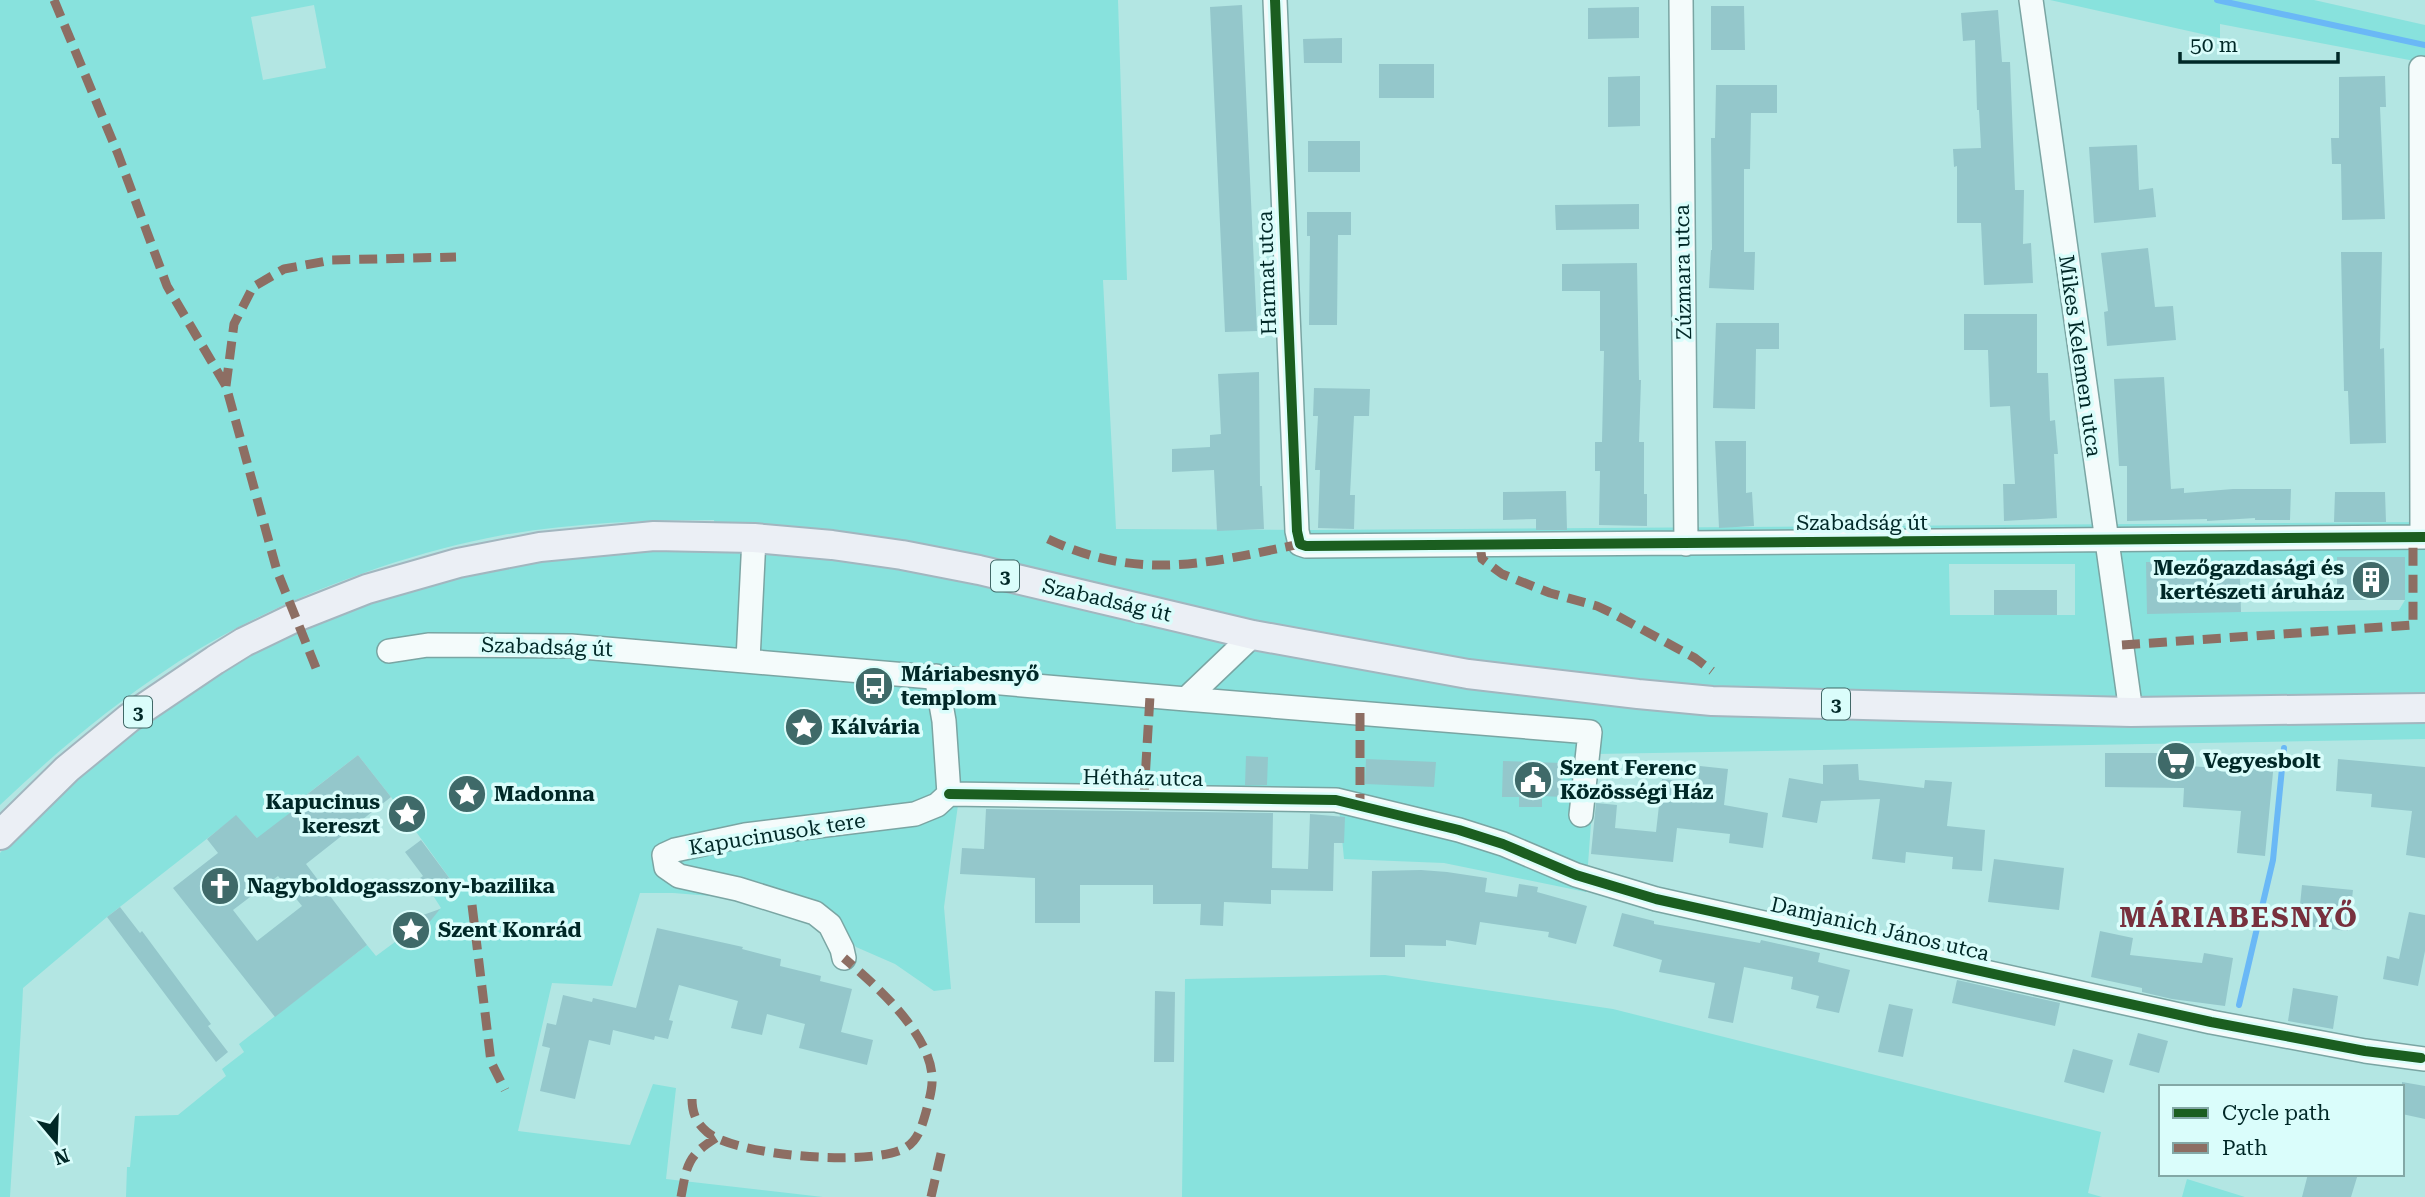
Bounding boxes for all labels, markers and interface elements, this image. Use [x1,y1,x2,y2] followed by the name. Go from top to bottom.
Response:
[2180,21,2338,65] scale bar
[2190,33,2238,57] text: 50 m
[1670,203,1696,340] street label: Zúzmara utca
[1253,210,1281,336] street label: Harmat utca
[2054,253,2106,459] street label: Mikes Kelemen utca
[1796,511,1928,535] street label: Szabadság út
[2153,556,2344,604] place label: Mezőgazdasági és kertészeti áruház
[2350,559,2392,601] building icon: Mezőgazdasági és kertészeti áruház
[991,561,1019,592] road number: 3
[1040,573,1174,627] street label: Szabadság út
[481,633,613,661] street label: Szabadság út
[901,662,1039,710] place label: Máriabesnyő templom
[853,665,895,707] bus stop icon: Máriabesnyő templom
[1822,688,1850,720] road number: 3
[124,696,152,727] road number: 3
[783,706,825,748] place icon: Kálvária
[831,715,921,739] place label: Kálvária
[2155,740,2197,782] supermarket icon: Vegyesbolt
[2203,749,2321,773] place label: Vegyesbolt
[1560,756,1714,804] place label: Szent Ferenc Közösségi Ház
[1512,759,1554,801] public building icon: Szent Ferenc Közösségi Ház
[1082,765,1204,791] street label: Hétház utca
[446,773,488,815] place icon: Madonna
[494,782,595,806] place label: Madonna
[265,790,380,838] place label: Kapucinus kereszt
[386,793,428,835] place icon: Kapucinus kereszt
[687,808,867,860] street label: Kapucinusok tere
[199,865,241,907] church icon: Nagyboldogasszony-bazilika
[247,874,556,898] place label: Nagyboldogasszony-bazilika
[1768,892,1992,966] street label: Damjanich János utca
[2119,899,2359,934] district label: MÁRIABESNYŐ
[390,909,432,951] place icon: Szent Konrád
[438,918,581,942] place label: Szent Konrád
[2159,1085,2404,1176] legend
[2222,1101,2331,1125] text: Cycle path
[21,1106,91,1176] north arrow
[2222,1136,2268,1160] text: Path
[50,1143,72,1170] text: N

